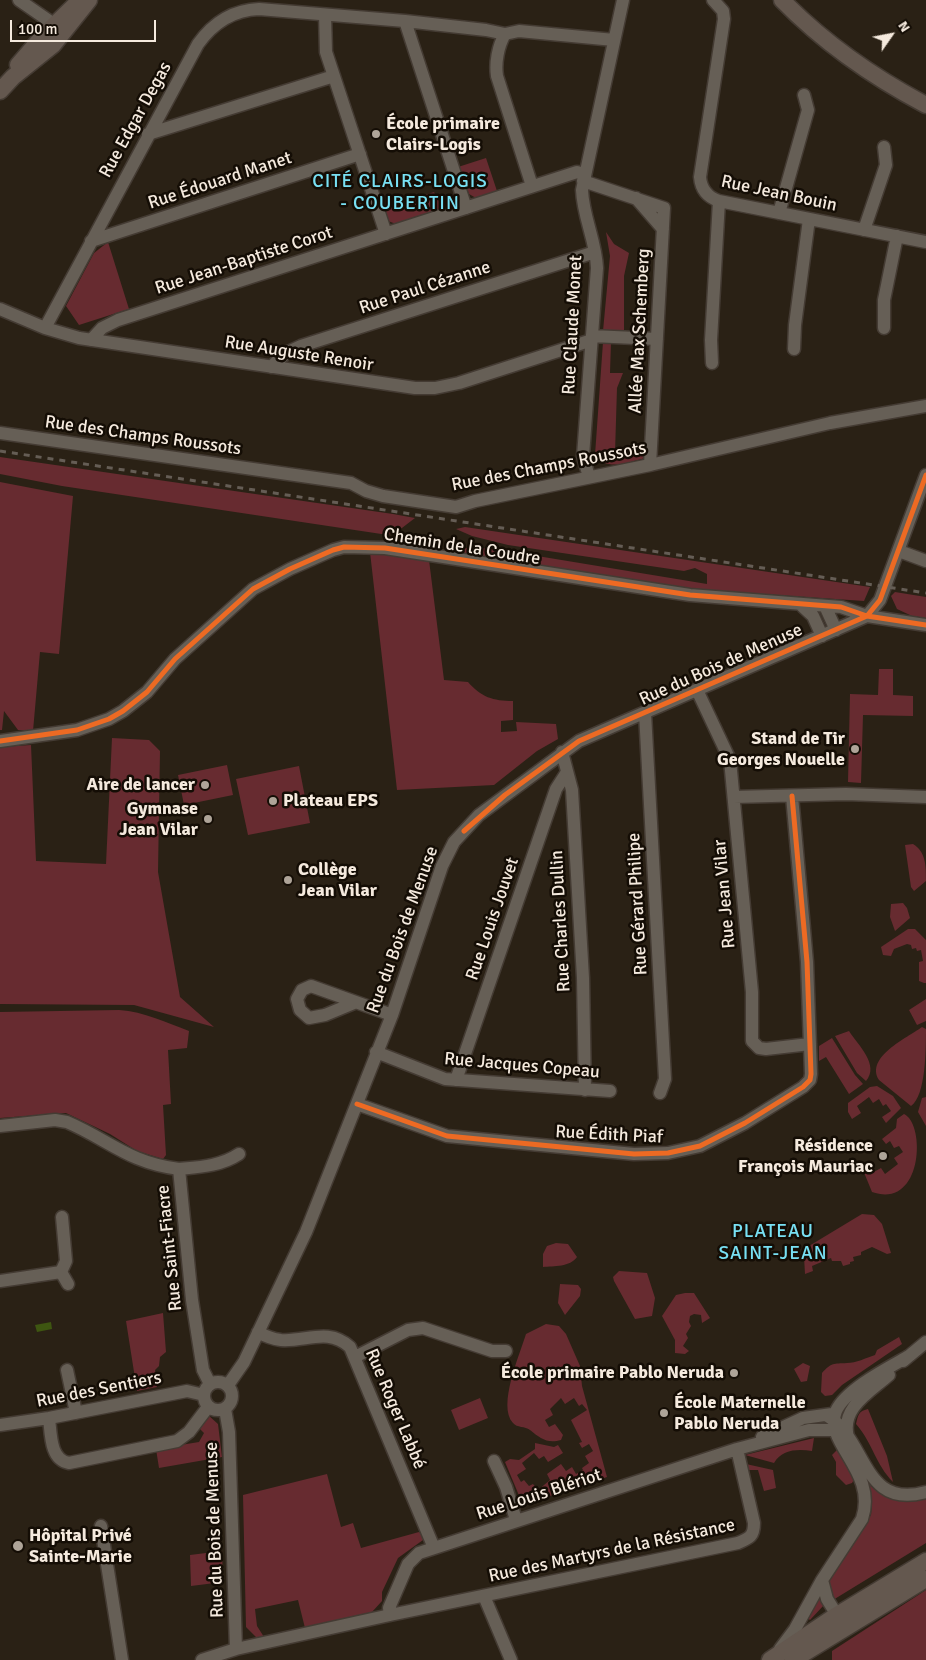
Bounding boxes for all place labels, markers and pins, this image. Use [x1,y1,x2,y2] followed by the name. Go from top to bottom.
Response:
[386,113,500,156] place label: École primaire Clairs-Logis
[370,128,382,140] marker: École primaire Clairs-Logis
[717,728,845,771] place label: Stand de Tir Georges Nouelle
[849,743,861,755] marker: Stand de Tir Georges Nouelle
[87,774,195,796] place label: Aire de lancer
[199,779,211,791] marker: Aire de lancer
[283,790,378,812] place label: Plateau EPS
[267,795,279,807] marker: Plateau EPS
[119,798,198,841] place label: Gymnase Jean Vilar
[202,813,214,825] marker: Gymnase Jean Vilar
[298,859,377,902] place label: Collège Jean Vilar
[282,874,294,886] marker: Collège Jean Vilar
[738,1135,873,1178] place label: Résidence François Mauriac
[877,1150,889,1162] marker: Résidence François Mauriac
[501,1362,724,1384] place label: École primaire Pablo Neruda
[728,1367,740,1379] marker: École primaire Pablo Neruda
[674,1392,806,1435] place label: École Maternelle Pablo Neruda
[658,1407,670,1419] marker: École Maternelle Pablo Neruda
[29,1525,132,1568] place label: Hôpital Privé Sainte-Marie
[11,1539,25,1553] marker: Hôpital Privé Sainte-Marie

